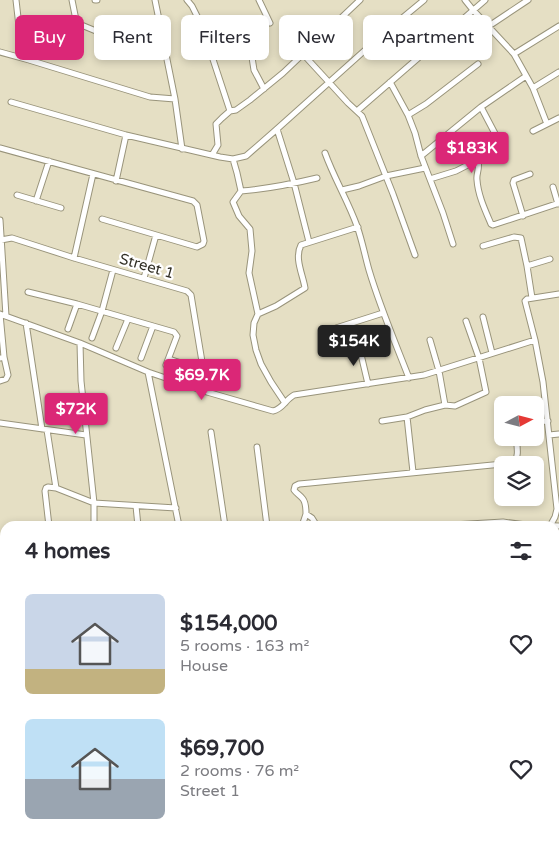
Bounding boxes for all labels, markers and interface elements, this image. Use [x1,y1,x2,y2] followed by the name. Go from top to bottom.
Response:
[15,15,84,60] chip: Buy
[94,15,171,60] chip: Rent
[181,15,269,60] chip: Filters
[279,15,353,60] chip: New
[363,15,492,60] chip: Apartment
[437,132,507,174] pin: $183K
[447,138,497,158] text: $183K
[118,250,176,282] street label: Street 1
[319,324,389,367] pin: $154K
[329,331,379,351] text: $154K
[161,358,243,401] pin: $69.7K
[175,365,229,385] text: $69.7K
[46,392,106,435] pin: $72K
[494,396,544,446] north arrow
[494,396,544,506] map controls
[56,399,96,419] text: $72K
[494,456,544,506] button: layers
[507,537,535,565] icon: filters
[25,539,110,564] text: 4 homes
[180,611,278,636] text: $154,000
[65,614,125,674] icon: home
[507,630,535,658] icon: heart
[180,636,309,656] text: 5 rooms · 163 m²
[180,656,228,676] text: House
[180,736,264,761] text: $69,700
[65,739,125,799] icon: home
[507,755,535,783] icon: heart
[180,761,299,781] text: 2 rooms · 76 m²
[180,781,240,801] text: Street 1

